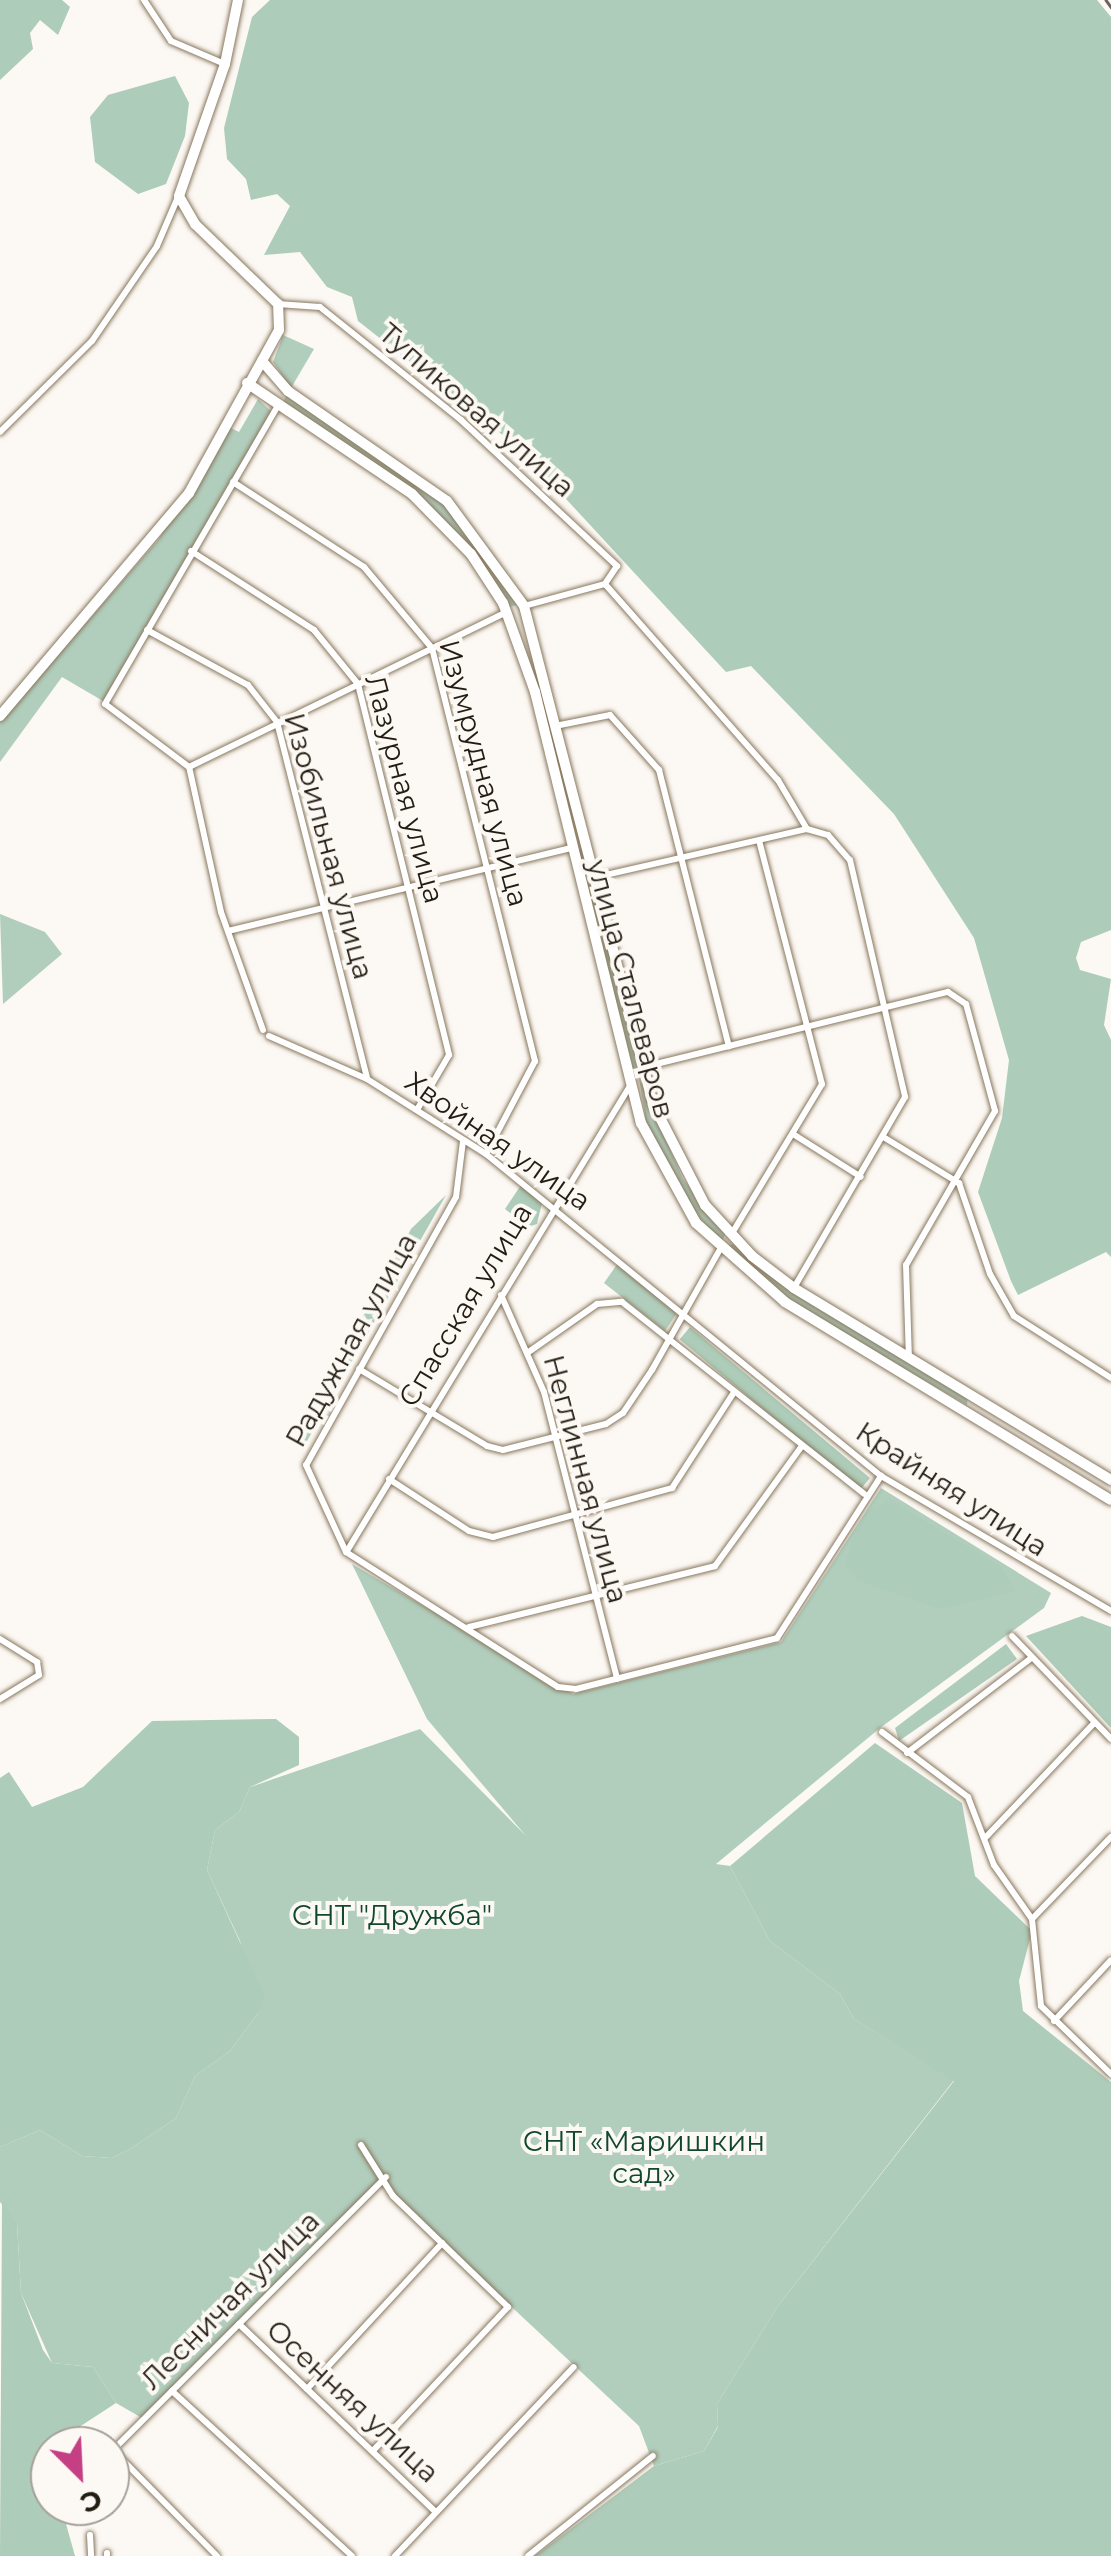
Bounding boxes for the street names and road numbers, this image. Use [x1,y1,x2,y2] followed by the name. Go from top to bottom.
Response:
[372,316,582,504] street label: Тупиковая улица
[432,636,536,910] street label: Изумрудная улица
[358,671,452,907] street label: Лазурная улица
[277,709,381,983] street label: Изобильная улица
[580,856,682,1122] street label: улица Сталеваров
[399,1064,597,1218] street label: Хвойная улица
[391,1198,539,1412] street label: Спасская улица
[278,1227,424,1453] street label: Радужная улица
[537,1351,635,1607] street label: Неглинная улица
[850,1415,1054,1563] street label: Крайняя улица
[134,2204,326,2396] street label: Лесничая улица
[260,2313,446,2489] street label: Осенняя улица

